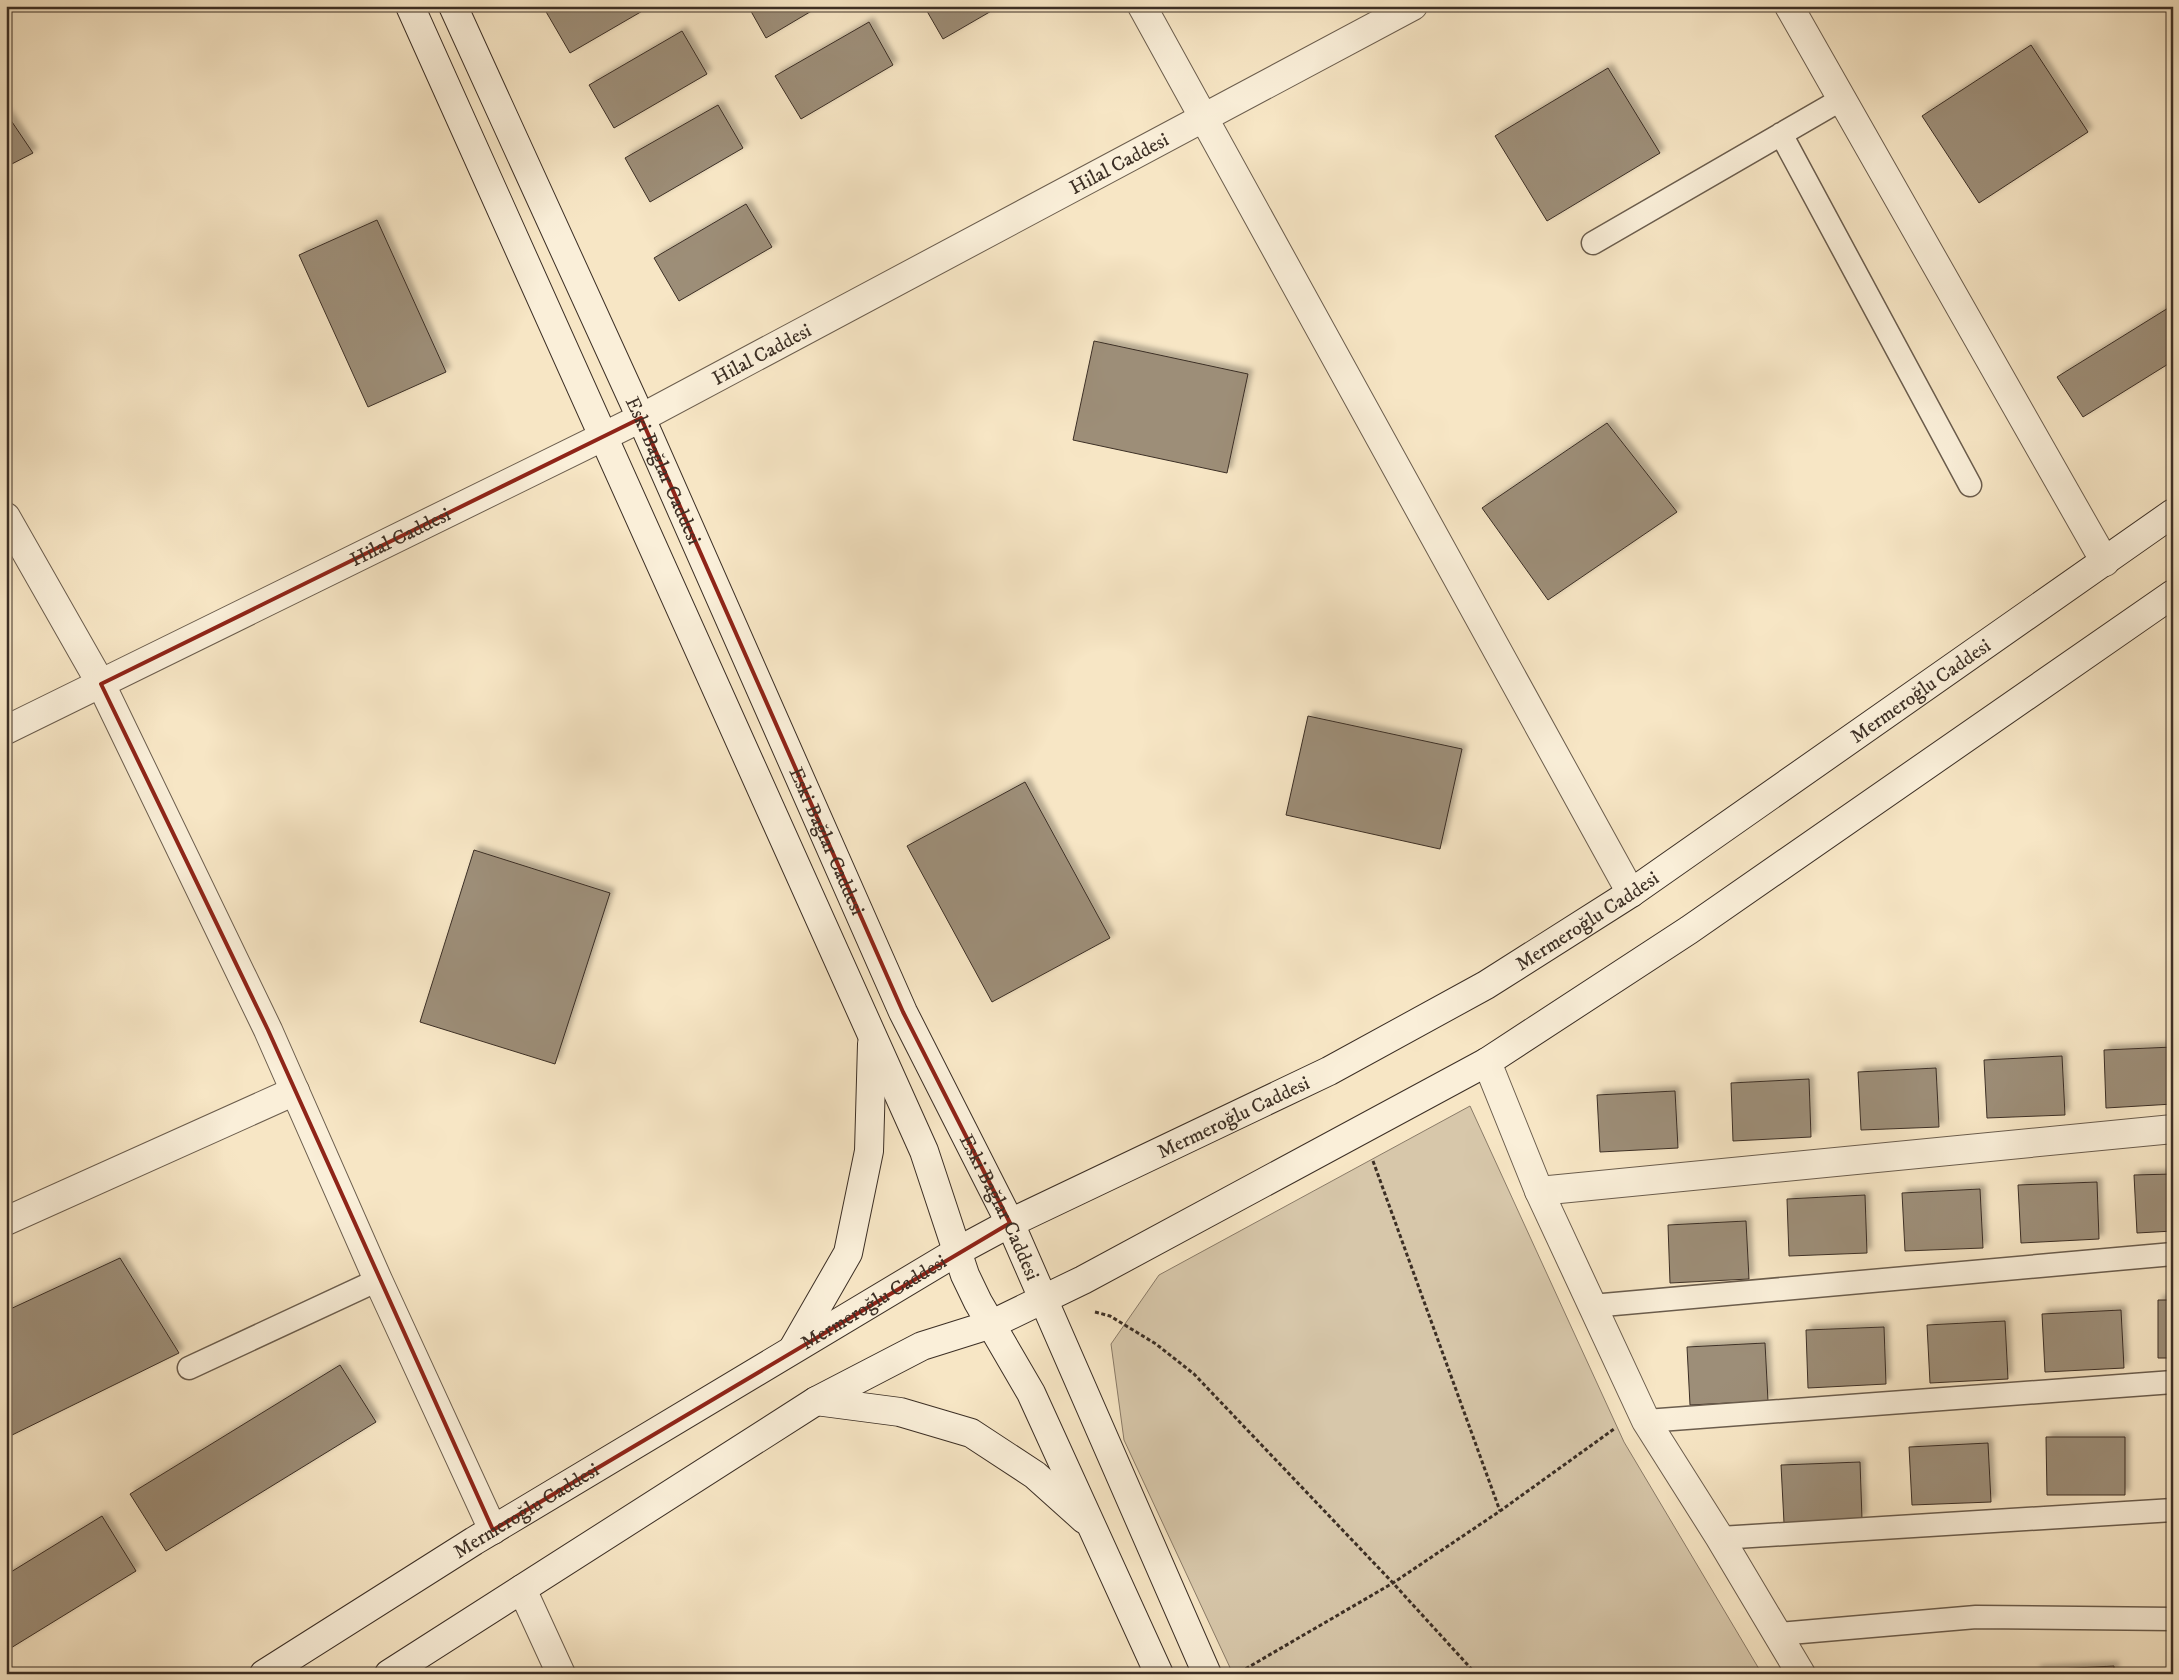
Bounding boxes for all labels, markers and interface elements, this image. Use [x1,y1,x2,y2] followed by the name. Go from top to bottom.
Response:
[1066,128,1173,201] street label: Hilal Caddesi
[708,318,816,392] street label: Hilal Caddesi
[619,393,706,549] street label: Eski Bağlar Caddesi
[346,503,455,573] street label: Hilal Caddesi
[1846,634,1996,749] street label: Mermeroğlu Caddesi
[783,764,870,919] street label: Eski Bağlar Caddesi
[1511,866,1664,977] street label: Mermeroğlu Caddesi
[1154,1071,1314,1165] street label: Mermeroğlu Caddesi
[953,1130,1044,1284] street label: Eski Bağlar Caddesi
[797,1250,952,1356] street label: Mermeroğlu Caddesi
[449,1458,604,1565] street label: Mermeroğlu Caddesi

